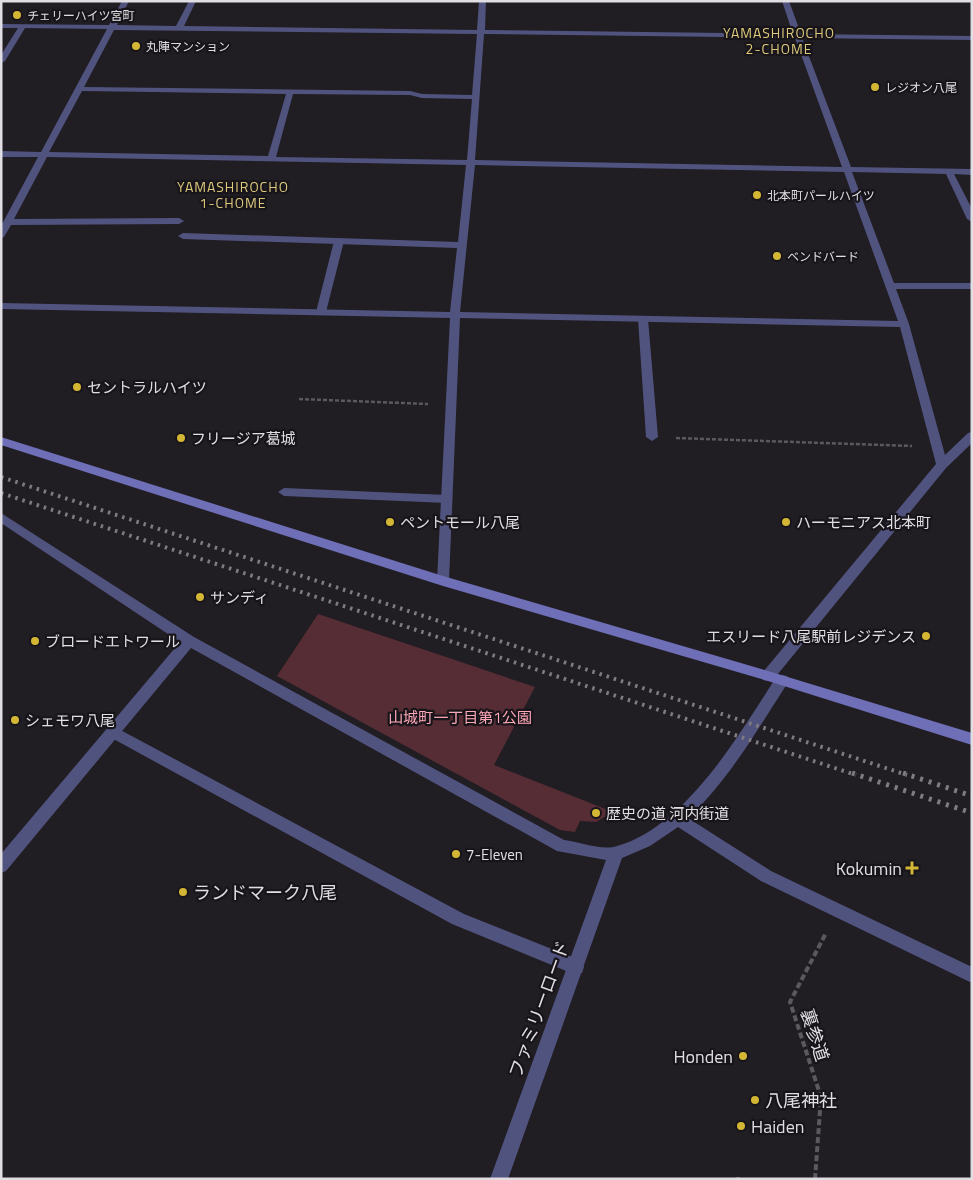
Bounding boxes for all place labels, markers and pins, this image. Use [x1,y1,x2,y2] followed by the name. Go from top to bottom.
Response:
[27,6,135,25] place label: チェリーハイツ宮町
[11,9,23,21] marker: チェリーハイツ宮町
[146,37,230,56] place label: 丸陣マンション
[130,40,142,52] marker: 丸陣マンション
[885,78,957,97] place label: レジオン八尾
[869,81,881,93] marker: レジオン八尾
[767,186,875,205] place label: 北本町パールハイツ
[751,189,763,201] marker: 北本町パールハイツ
[787,247,859,266] place label: ベンドバード
[771,250,783,262] marker: ベンドバード
[87,376,207,399] place label: セントラルハイツ
[71,381,83,393] marker: セントラルハイツ
[191,427,296,450] place label: フリージア葛城
[175,432,187,444] marker: フリージア葛城
[400,511,520,534] place label: ペントモール八尾
[796,511,931,534] place label: ハーモニアス北本町
[384,516,396,528] marker: ペントモール八尾
[780,516,792,528] marker: ハーモニアス北本町
[210,586,269,609] place label: サンディ
[194,591,206,603] marker: サンディ
[706,625,916,648] place label: エスリード八尾駅前レジデンス
[45,630,180,653] place label: ブロードエトワール
[920,630,932,642] marker: エスリード八尾駅前レジデンス
[29,635,41,647] marker: ブロードエトワール
[25,709,115,732] place label: シェモワ八尾
[9,714,21,726] marker: シェモワ八尾
[606,802,729,825] place label: 歴史の道 河内街道
[590,807,602,819] marker: 歴史の道 河内街道
[466,843,523,866] place label: 7-Eleven
[450,848,462,860] marker: 7-Eleven
[836,855,902,882] place label: Kokumin
[906,862,918,874] marker: Kokumin
[193,879,337,906] place label: ランドマーク八尾
[177,886,189,898] marker: ランドマーク八尾
[673,1043,733,1070] place label: Honden
[737,1050,749,1062] marker: Honden
[765,1087,837,1114] place label: 八尾神社
[749,1094,761,1106] marker: 八尾神社
[751,1113,804,1140] place label: Haiden
[735,1120,747,1132] marker: Haiden

